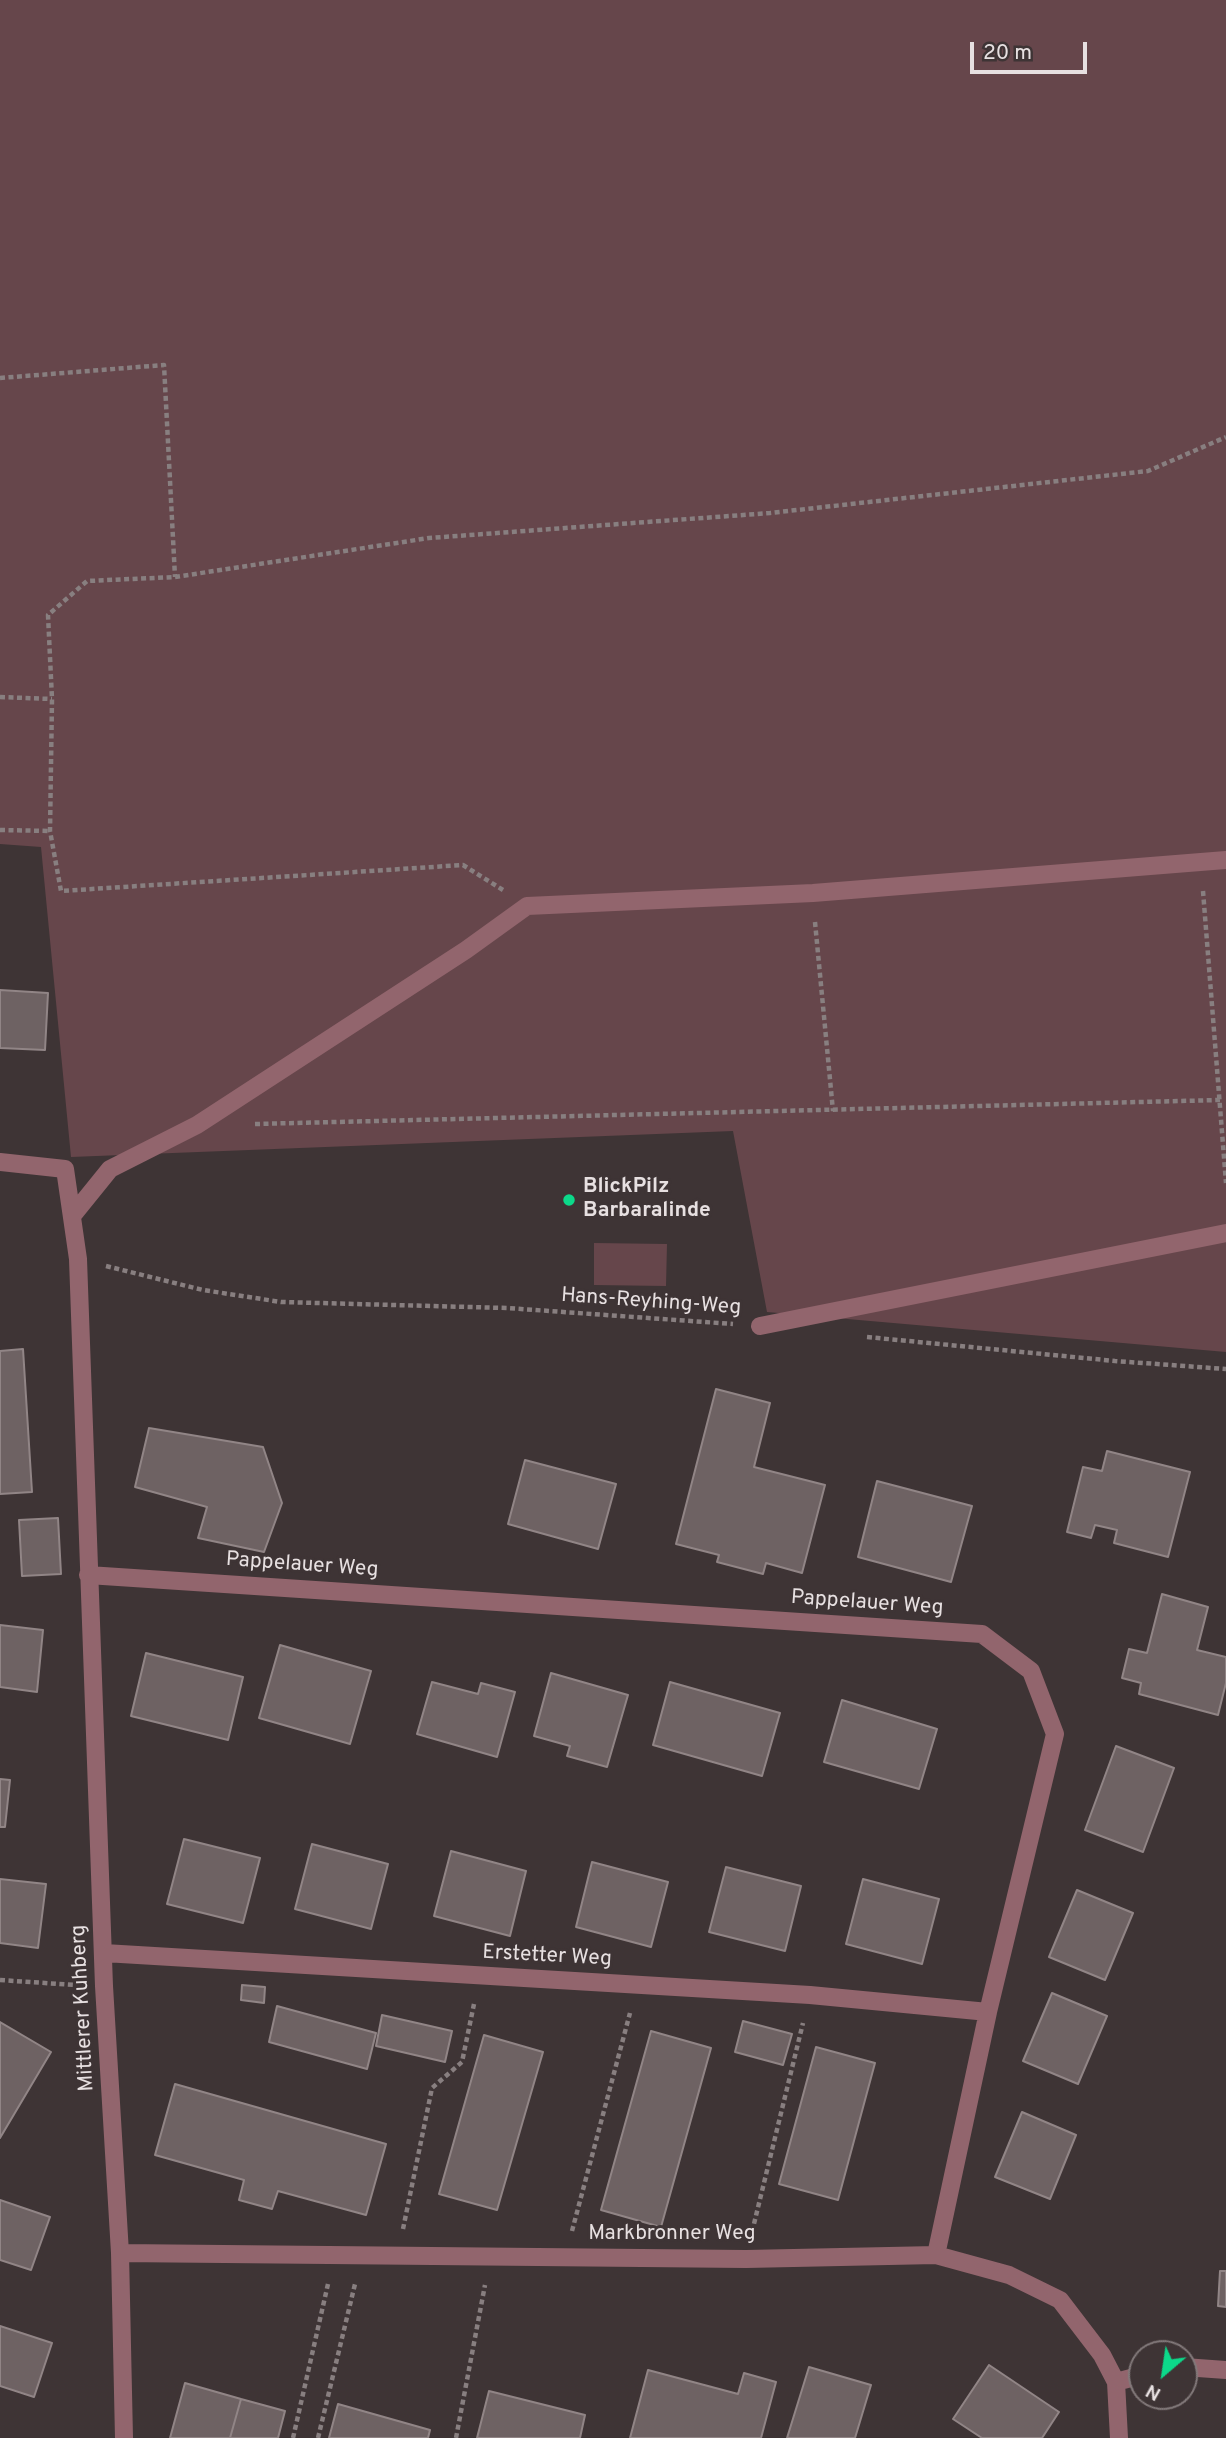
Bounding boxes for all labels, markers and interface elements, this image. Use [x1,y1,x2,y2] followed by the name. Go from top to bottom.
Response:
[974,28,1091,72] scale bar
[983,40,1032,67] text: 20 m
[583,1175,711,1225] place label: BlickPilz Barbaralinde
[561,1192,577,1208] marker: BlickPilz Barbaralinde
[560,1284,742,1322] street label: Hans-Reyhing-Weg
[225,1548,379,1584] street label: Pappelauer Weg
[790,1586,944,1622] street label: Pappelauer Weg
[67,1924,101,2092] street label: Mittlerer Kuhberg
[482,1941,612,1973] street label: Erstetter Weg
[588,2222,756,2248] street label: Markbronner Weg
[1128,2340,1198,2410] north arrow
[1142,2378,1166,2405] text: N

